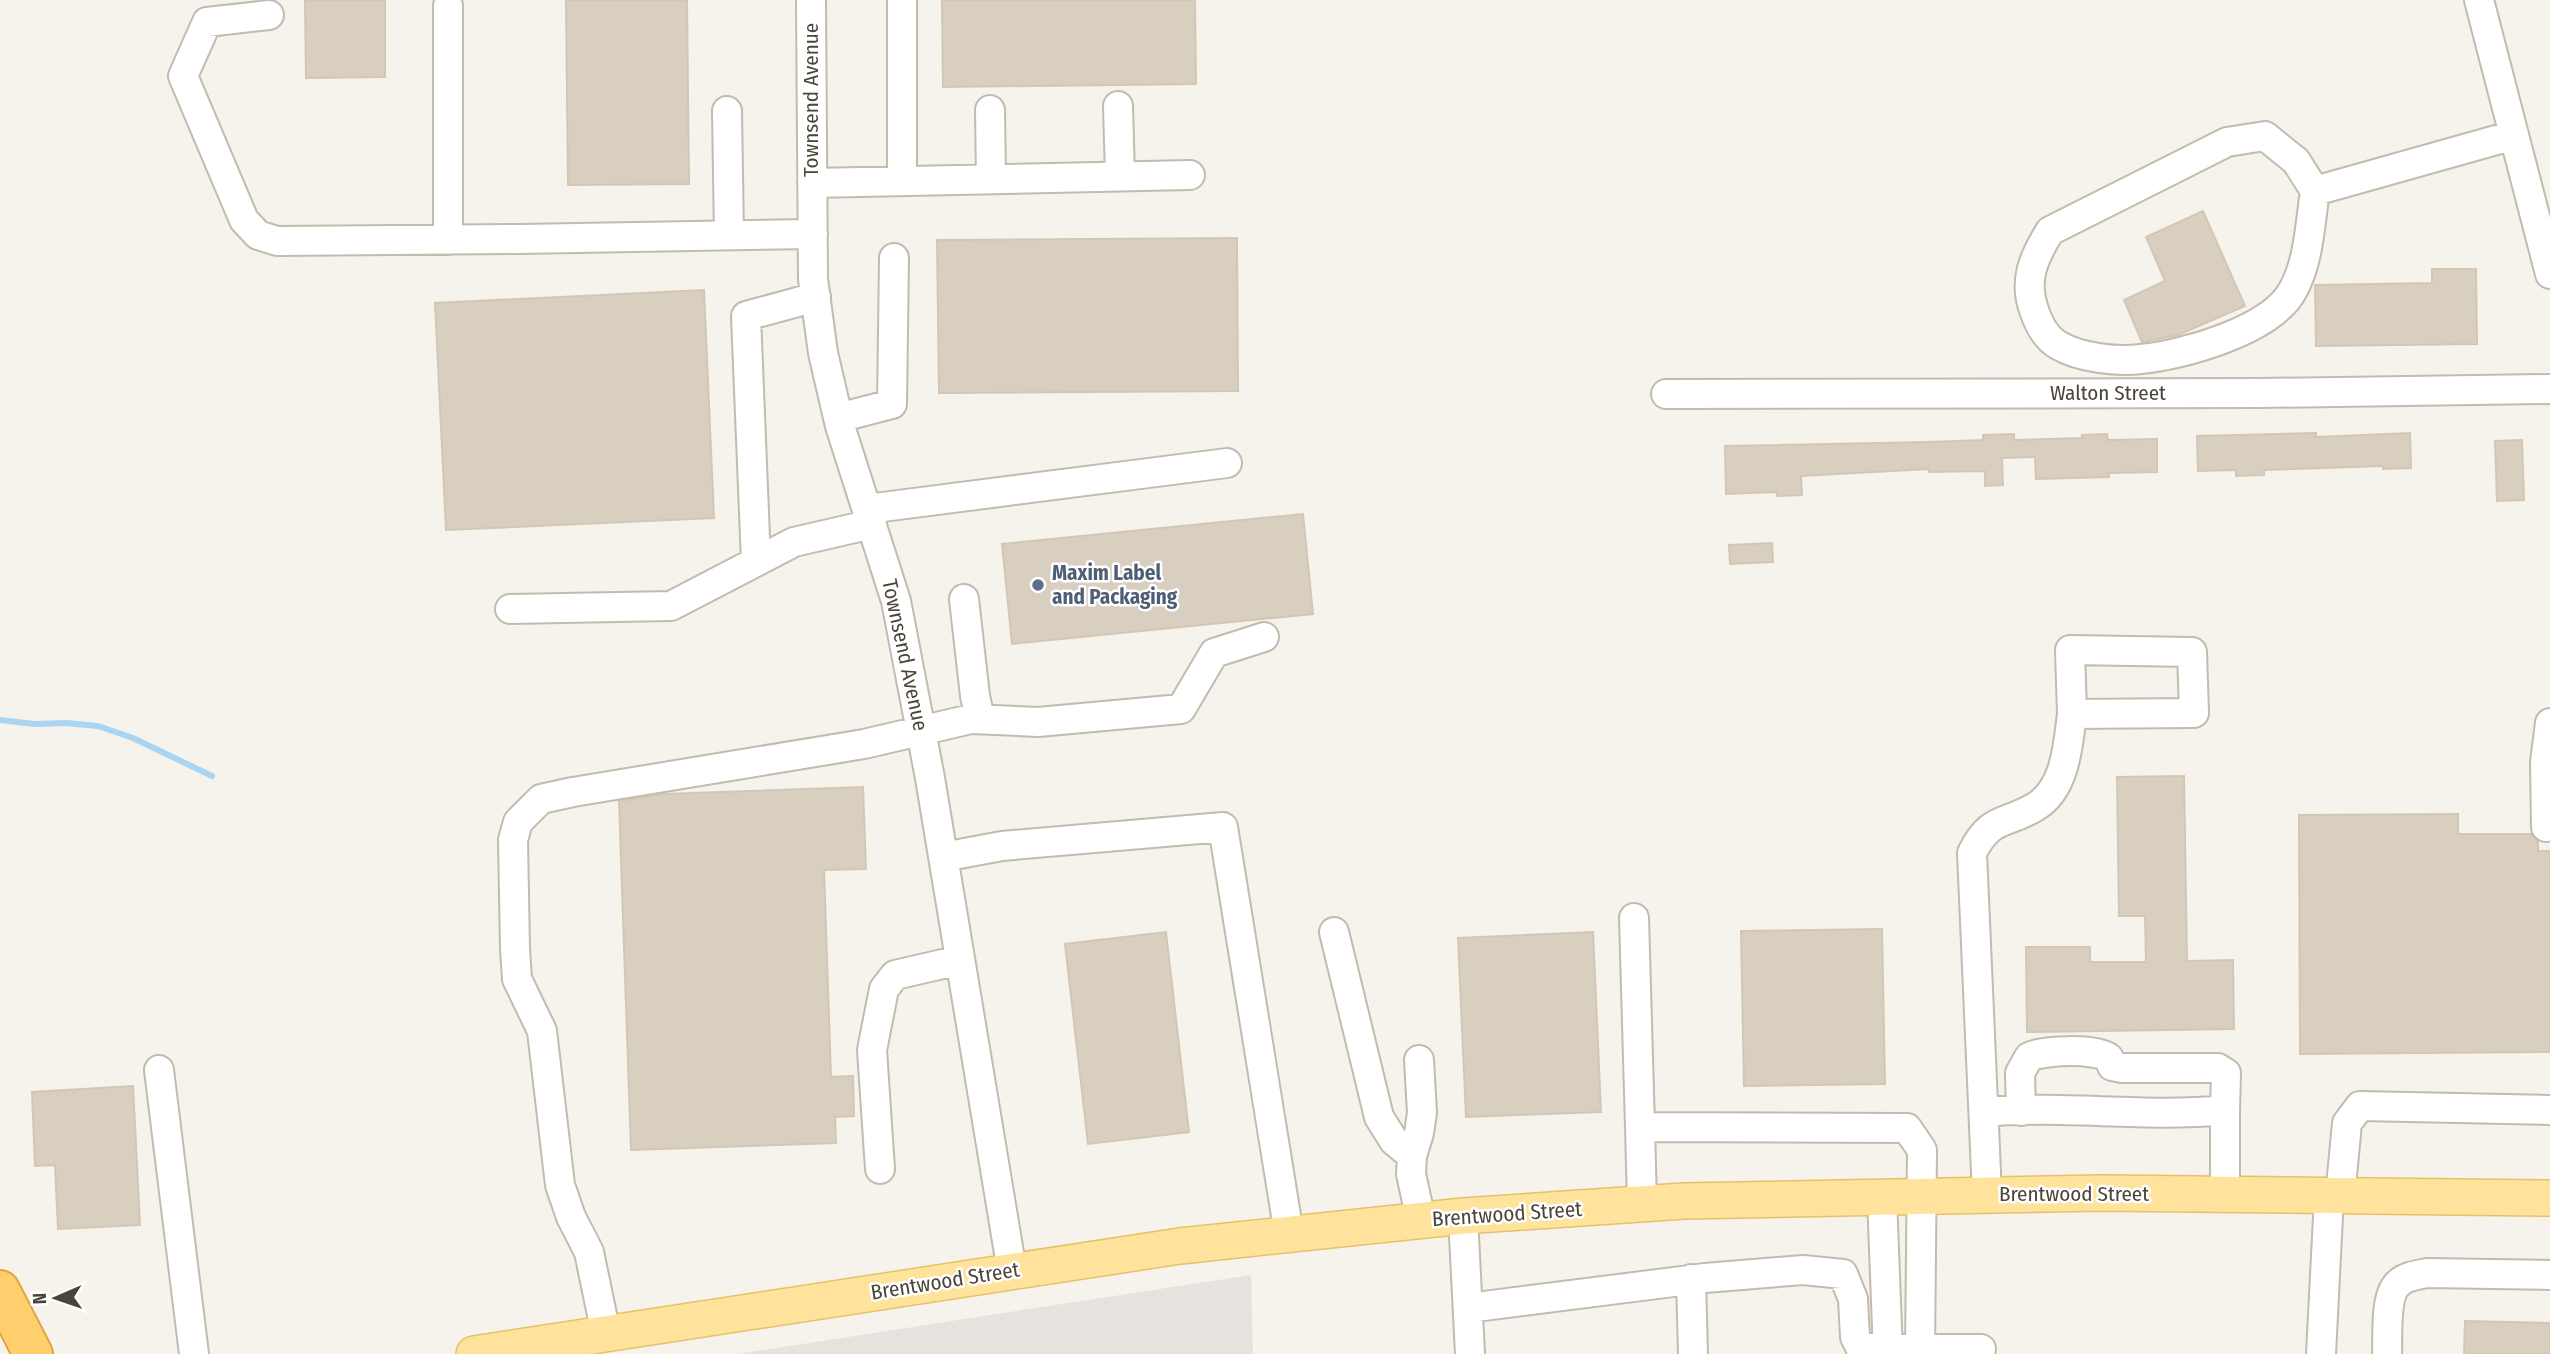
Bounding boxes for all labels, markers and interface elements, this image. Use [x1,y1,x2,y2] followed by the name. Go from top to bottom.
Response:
[798,23,824,177] street label: Townsend Avenue
[2050,380,2166,406] street label: Walton Street
[1052,560,1178,610] place label: Maxim Label and Packaging
[876,577,934,733] street label: Townsend Avenue
[1030,577,1046,593] marker: Maxim Label and Packaging
[1999,1181,2149,1207] street label: Brentwood Street
[1431,1196,1583,1232] street label: Brentwood Street
[869,1256,1021,1306] street label: Brentwood Street
[21,1263,91,1333] north arrow
[28,1292,51,1305] text: N

